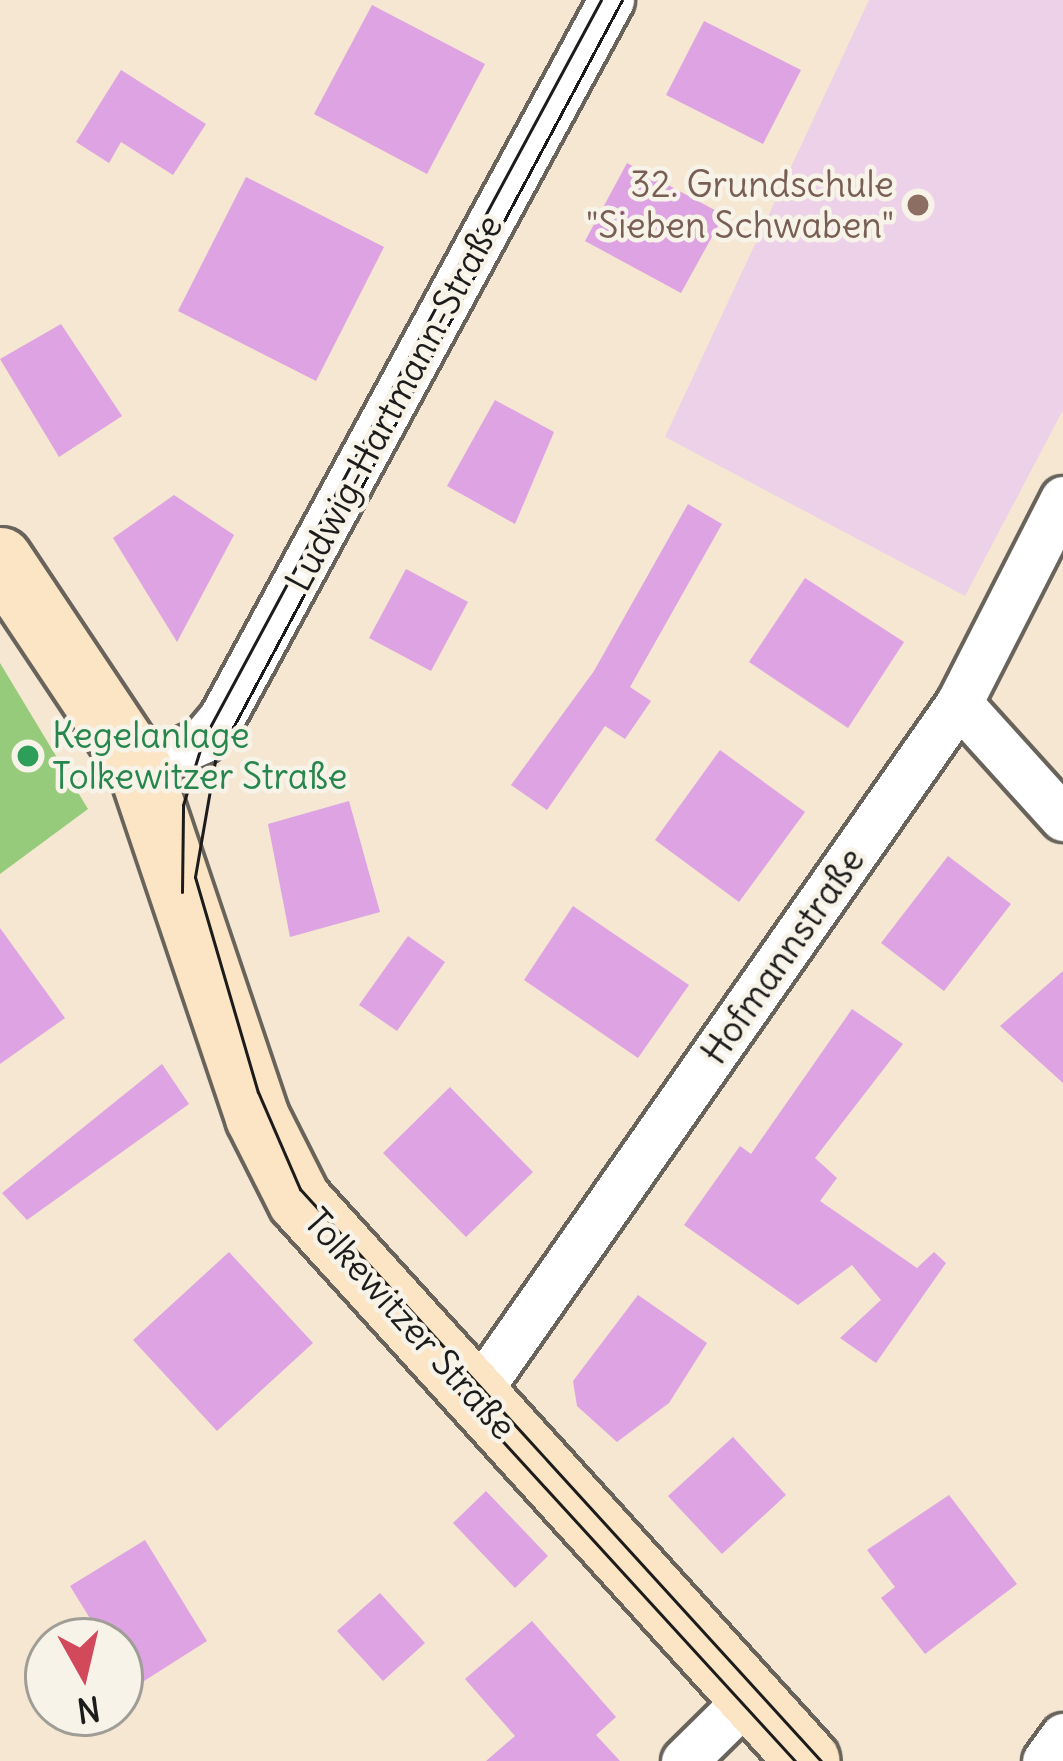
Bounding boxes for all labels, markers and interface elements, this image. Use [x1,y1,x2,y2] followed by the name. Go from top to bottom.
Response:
[586,162,894,247] place label: 32. Grundschule "Sieben Schwaben"
[905,192,931,218] marker: 32. Grundschule "Sieben Schwaben"
[277,208,511,598] street label: Ludwig-Hartmann-Straße
[52,713,347,798] place label: Kegelanlage Tolkewitzer Straße
[15,743,41,769] marker: Kegelanlage Tolkewitzer Straße
[693,840,873,1072] street label: Hofmannstraße
[295,1200,525,1448] street label: Tolkewitzer Straße
[24,1617,144,1737] north arrow
[74,1687,103,1732] text: N

